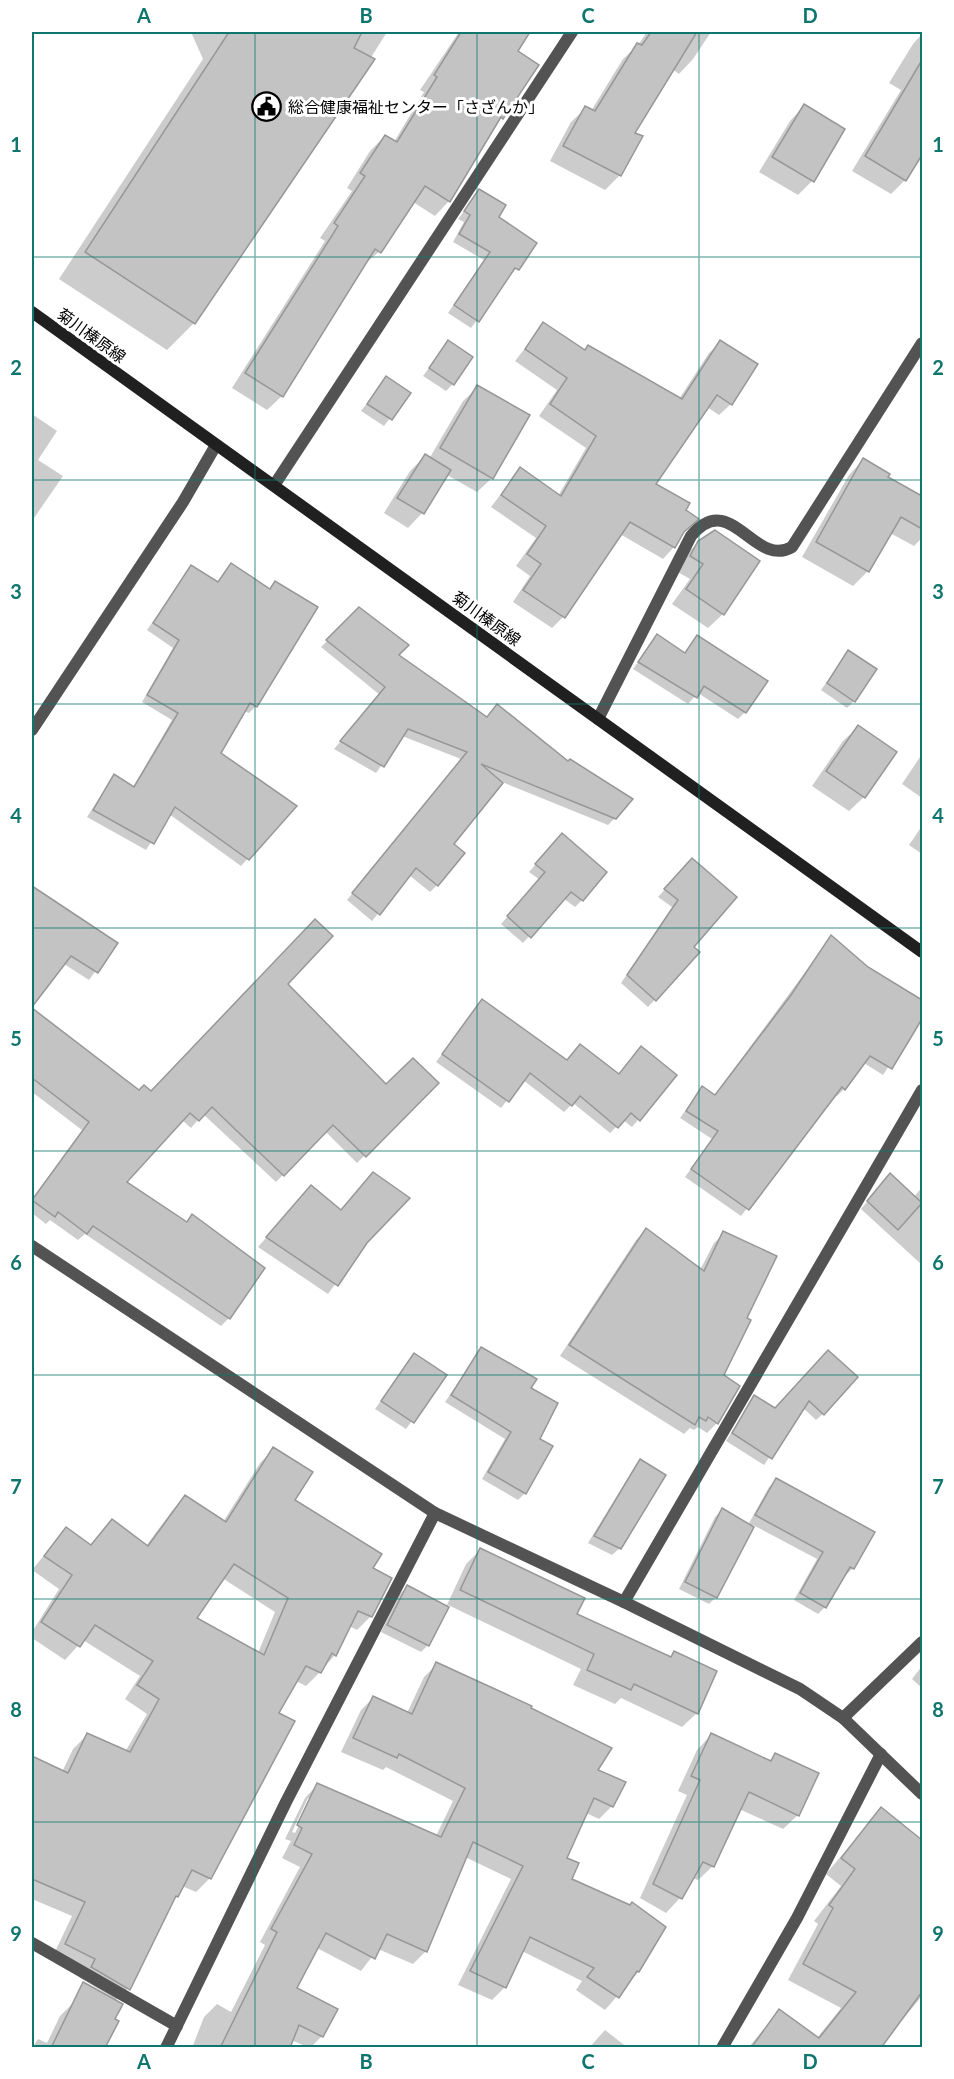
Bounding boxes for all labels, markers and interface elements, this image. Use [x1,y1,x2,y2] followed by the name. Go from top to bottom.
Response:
[136,3,151,27] text: A
[359,3,373,27] text: B
[581,3,595,27] text: C
[802,3,818,27] text: D
[251,90,283,122] public building icon: 総合健康福祉センター「さざんか」
[288,97,544,116] place label: 総合健康福祉センター「さざんか」
[10,132,22,156] text: 1
[932,132,944,156] text: 1
[54,304,130,366] street label: 菊川榛原線
[10,355,22,379] text: 2
[932,355,944,379] text: 2
[10,579,22,603] text: 3
[932,579,944,603] text: 3
[449,587,525,649] street label: 菊川榛原線
[10,803,22,827] text: 4
[932,803,944,827] text: 4
[10,1026,22,1050] text: 5
[932,1026,944,1050] text: 5
[10,1250,22,1274] text: 6
[932,1250,944,1274] text: 6
[10,1474,22,1498] text: 7
[932,1474,944,1498] text: 7
[10,1697,22,1721] text: 8
[932,1697,944,1721] text: 8
[10,1921,22,1945] text: 9
[932,1921,944,1945] text: 9
[136,2049,151,2073] text: A
[359,2049,373,2073] text: B
[581,2049,595,2073] text: C
[802,2049,818,2073] text: D

